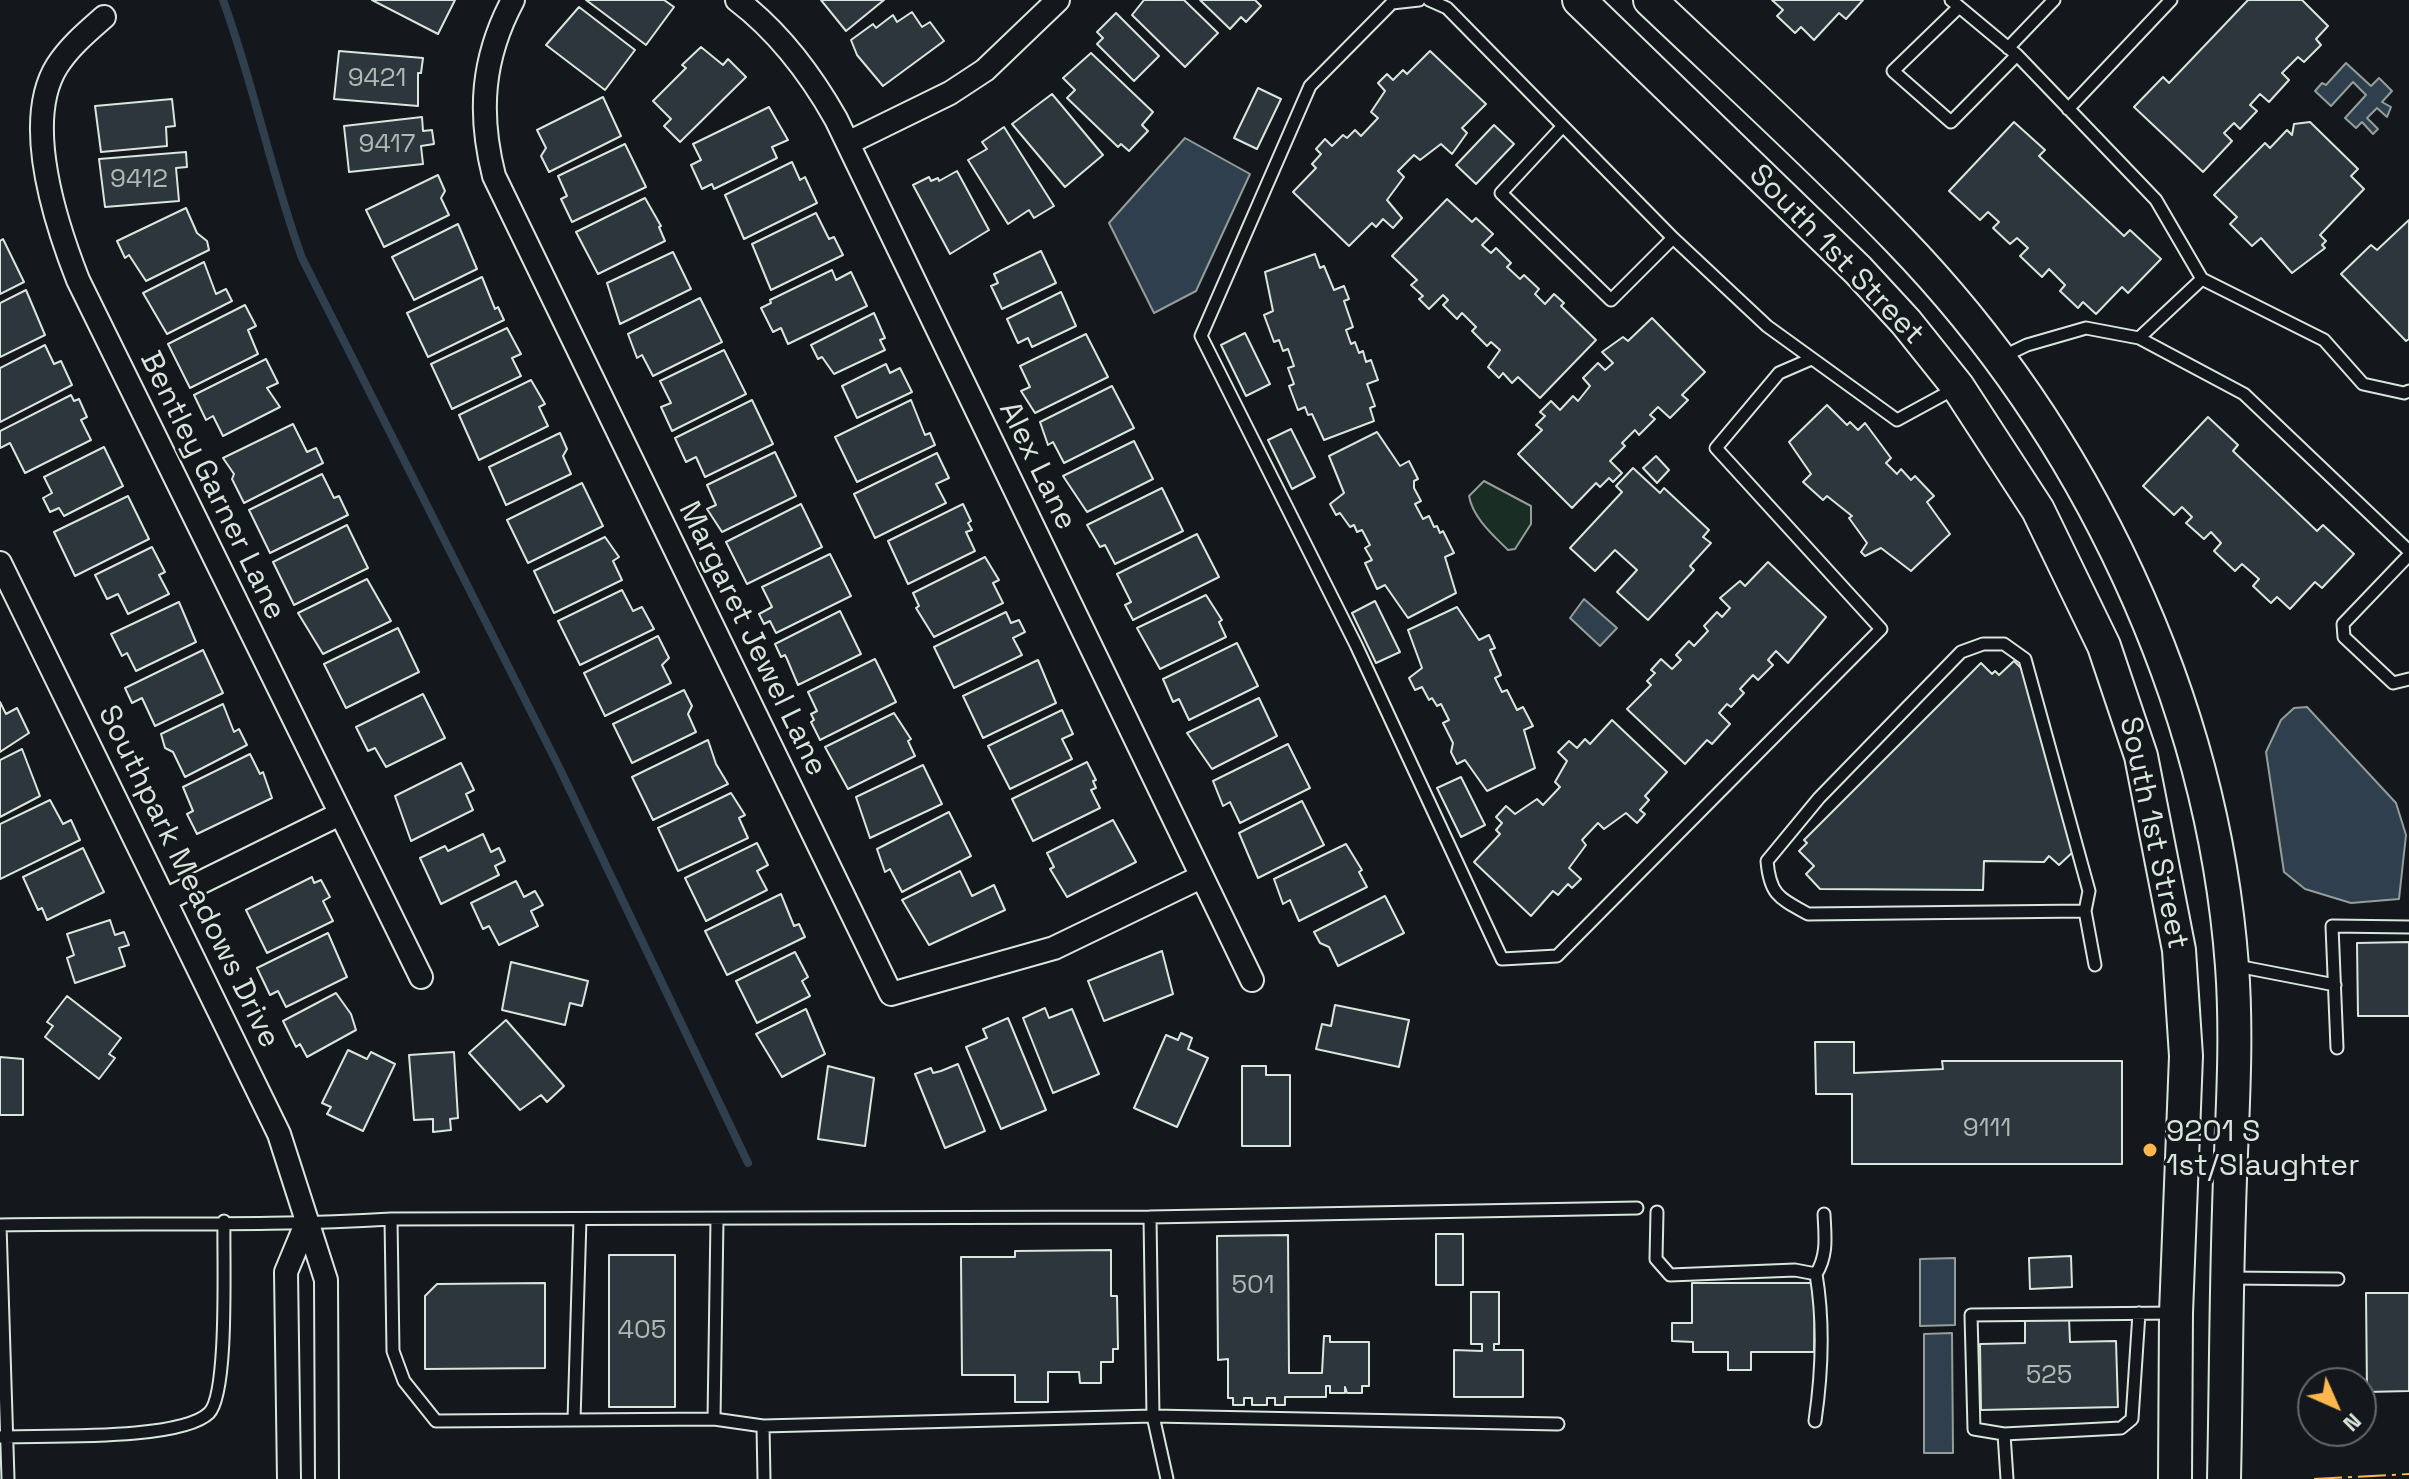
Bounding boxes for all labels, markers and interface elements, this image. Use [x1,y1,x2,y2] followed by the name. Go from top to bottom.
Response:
[348,63,406,95] house number: 9421
[358,129,416,161] house number: 9417
[1741,157,1931,353] street label: South 1st Street
[110,164,168,196] house number: 9412
[131,346,293,626] street label: Bentley Garner Lane
[991,396,1083,536] street label: Alex Lane
[670,496,834,782] street label: Margaret Jewel Lane
[89,700,287,1054] street label: Southpark Meadows Drive
[2111,714,2195,952] street label: South 1st Street
[1963,1113,2011,1145] house number: 9111
[2166,1115,2359,1186] place label: 9201 S 1st/Slaughter
[2141,1141,2159,1159] marker: 9201 S 1st/Slaughter
[1231,1270,1275,1302] house number: 501
[618,1315,666,1347] house number: 405
[2026,1360,2072,1392] house number: 525
[2297,1367,2377,1447] north arrow
[2337,1407,2368,1438] text: N

